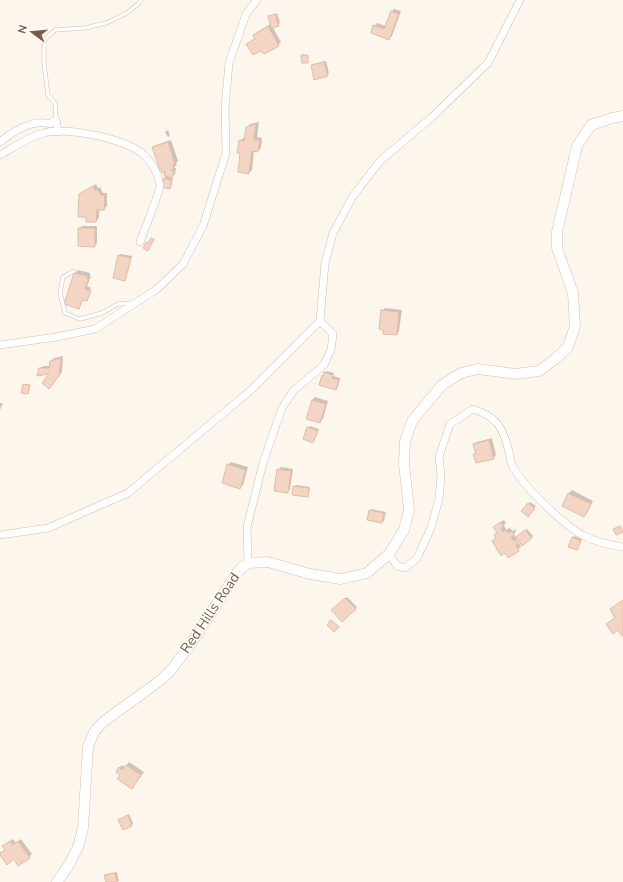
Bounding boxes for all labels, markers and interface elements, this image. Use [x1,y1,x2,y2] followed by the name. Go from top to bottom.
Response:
[12,12,52,52] north arrow
[15,23,31,35] text: N
[176,569,244,657] street label: Red Hills Road

